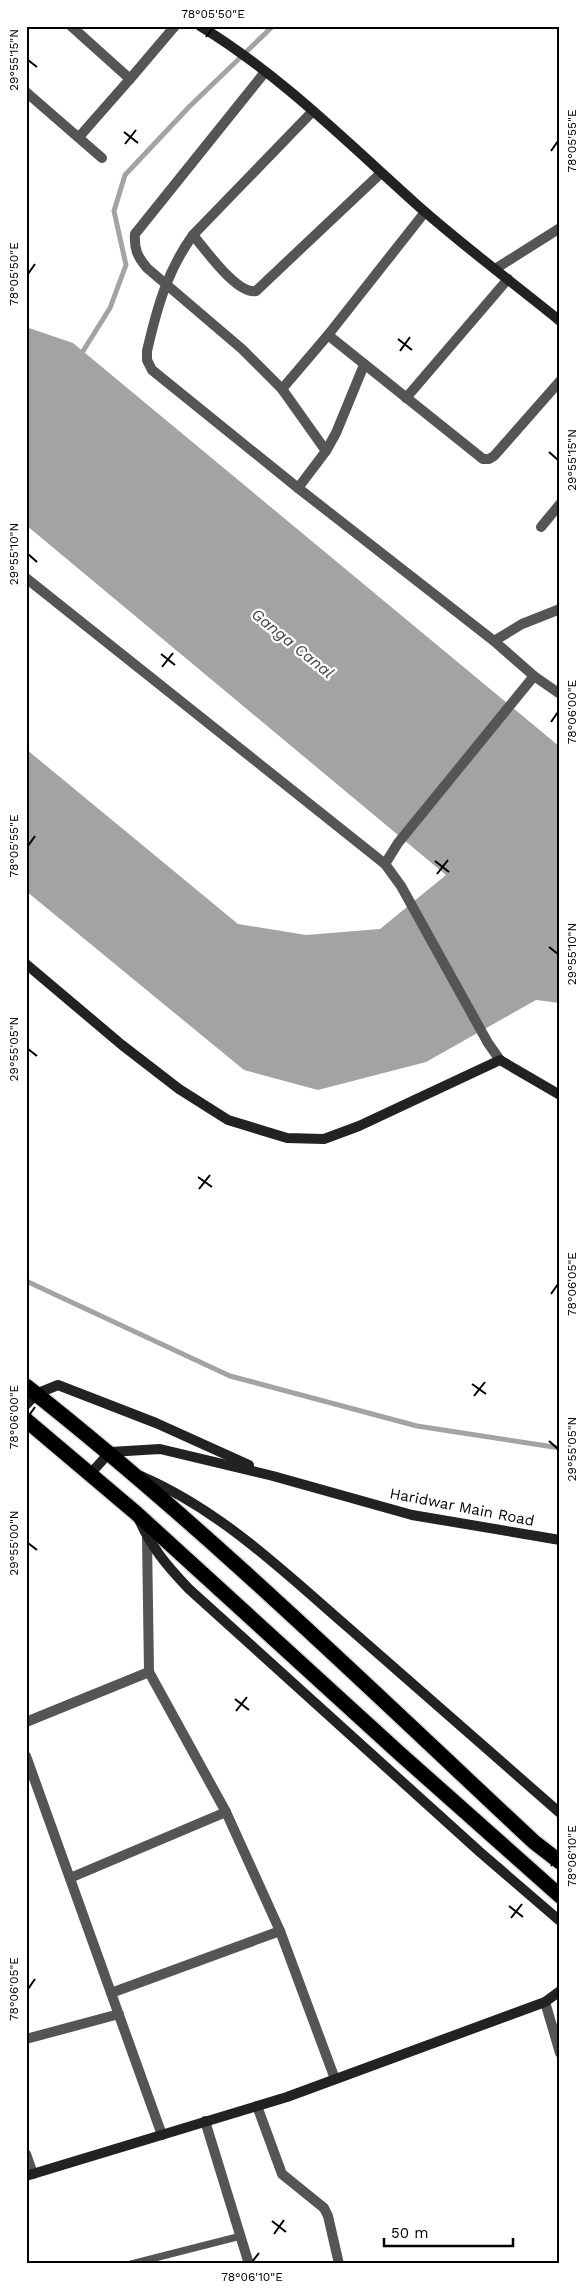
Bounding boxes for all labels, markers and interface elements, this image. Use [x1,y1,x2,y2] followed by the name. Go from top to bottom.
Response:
[181,7,245,21] text: 78°05'50"E
[7,29,21,91] text: 29°55'15"N
[565,109,579,173] text: 78°05'55"E
[7,242,21,306] text: 78°05'50"E
[565,429,579,491] text: 29°55'15"N
[7,523,21,585] text: 29°55'10"N
[248,604,338,683] water label: Ganga Canal
[565,679,579,744] text: 78°06'00"E
[7,814,21,878] text: 78°05'55"E
[565,923,579,985] text: 29°55'10"N
[7,1017,21,1081] text: 29°55'05"N
[565,1252,579,1316] text: 78°06'05"E
[7,1384,21,1449] text: 78°06'00"E
[565,1417,579,1481] text: 29°55'05"N
[388,1484,536,1530] street label: Haridwar Main Road
[7,1510,21,1576] text: 29°55'00"N
[565,1825,579,1887] text: 78°06'10"E
[7,1957,21,2021] text: 78°06'05"E
[384,2215,512,2247] scale bar
[391,2224,428,2242] text: 50 m
[221,2270,283,2284] text: 78°06'10"E

